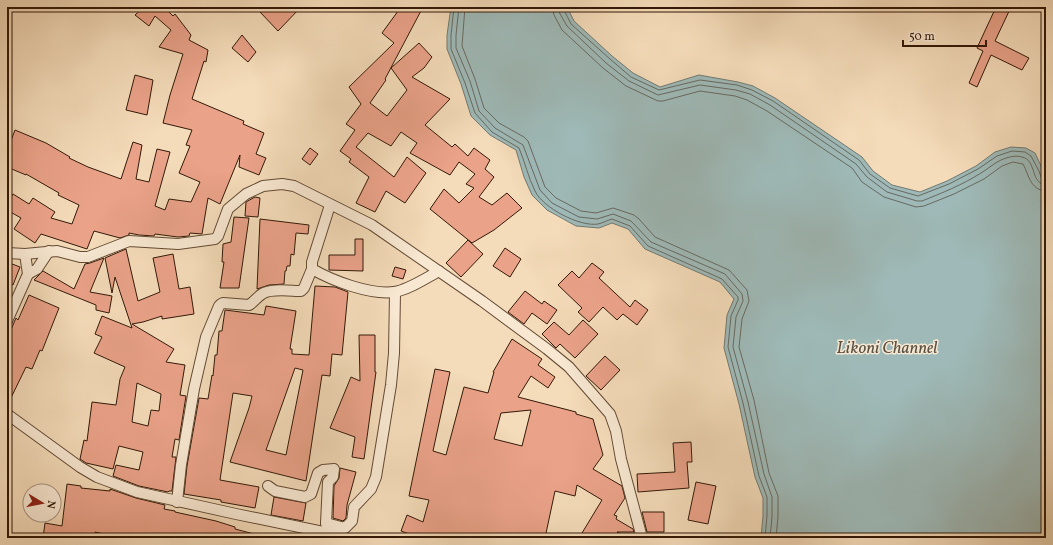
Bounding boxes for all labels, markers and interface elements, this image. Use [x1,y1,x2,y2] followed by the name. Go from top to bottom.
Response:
[903,22,986,48] scale bar
[909,29,935,45] text: 50 m
[836,337,938,360] water label: Likoni Channel
[22,483,62,523] north arrow
[42,499,58,510] text: N

